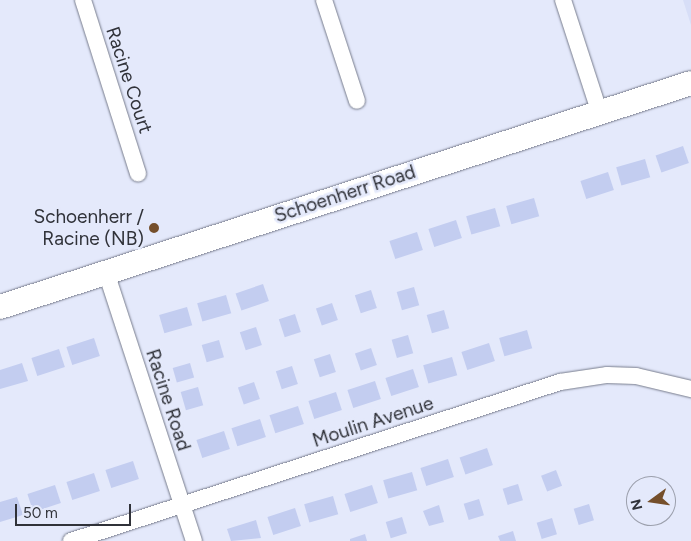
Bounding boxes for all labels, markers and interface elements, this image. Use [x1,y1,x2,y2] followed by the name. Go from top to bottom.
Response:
[101,24,157,136] street label: Racine Court
[272,160,418,228] street label: Schoenherr Road
[34,206,144,250] place label: Schoenherr / Racine (NB)
[148,222,160,234] marker: Schoenherr / Racine (NB)
[141,346,195,454] street label: Racine Road
[310,392,436,452] street label: Moulin Avenue
[626,476,676,526] north arrow
[18,494,134,526] scale bar
[627,497,646,512] text: N
[23,504,58,522] text: 50 m

